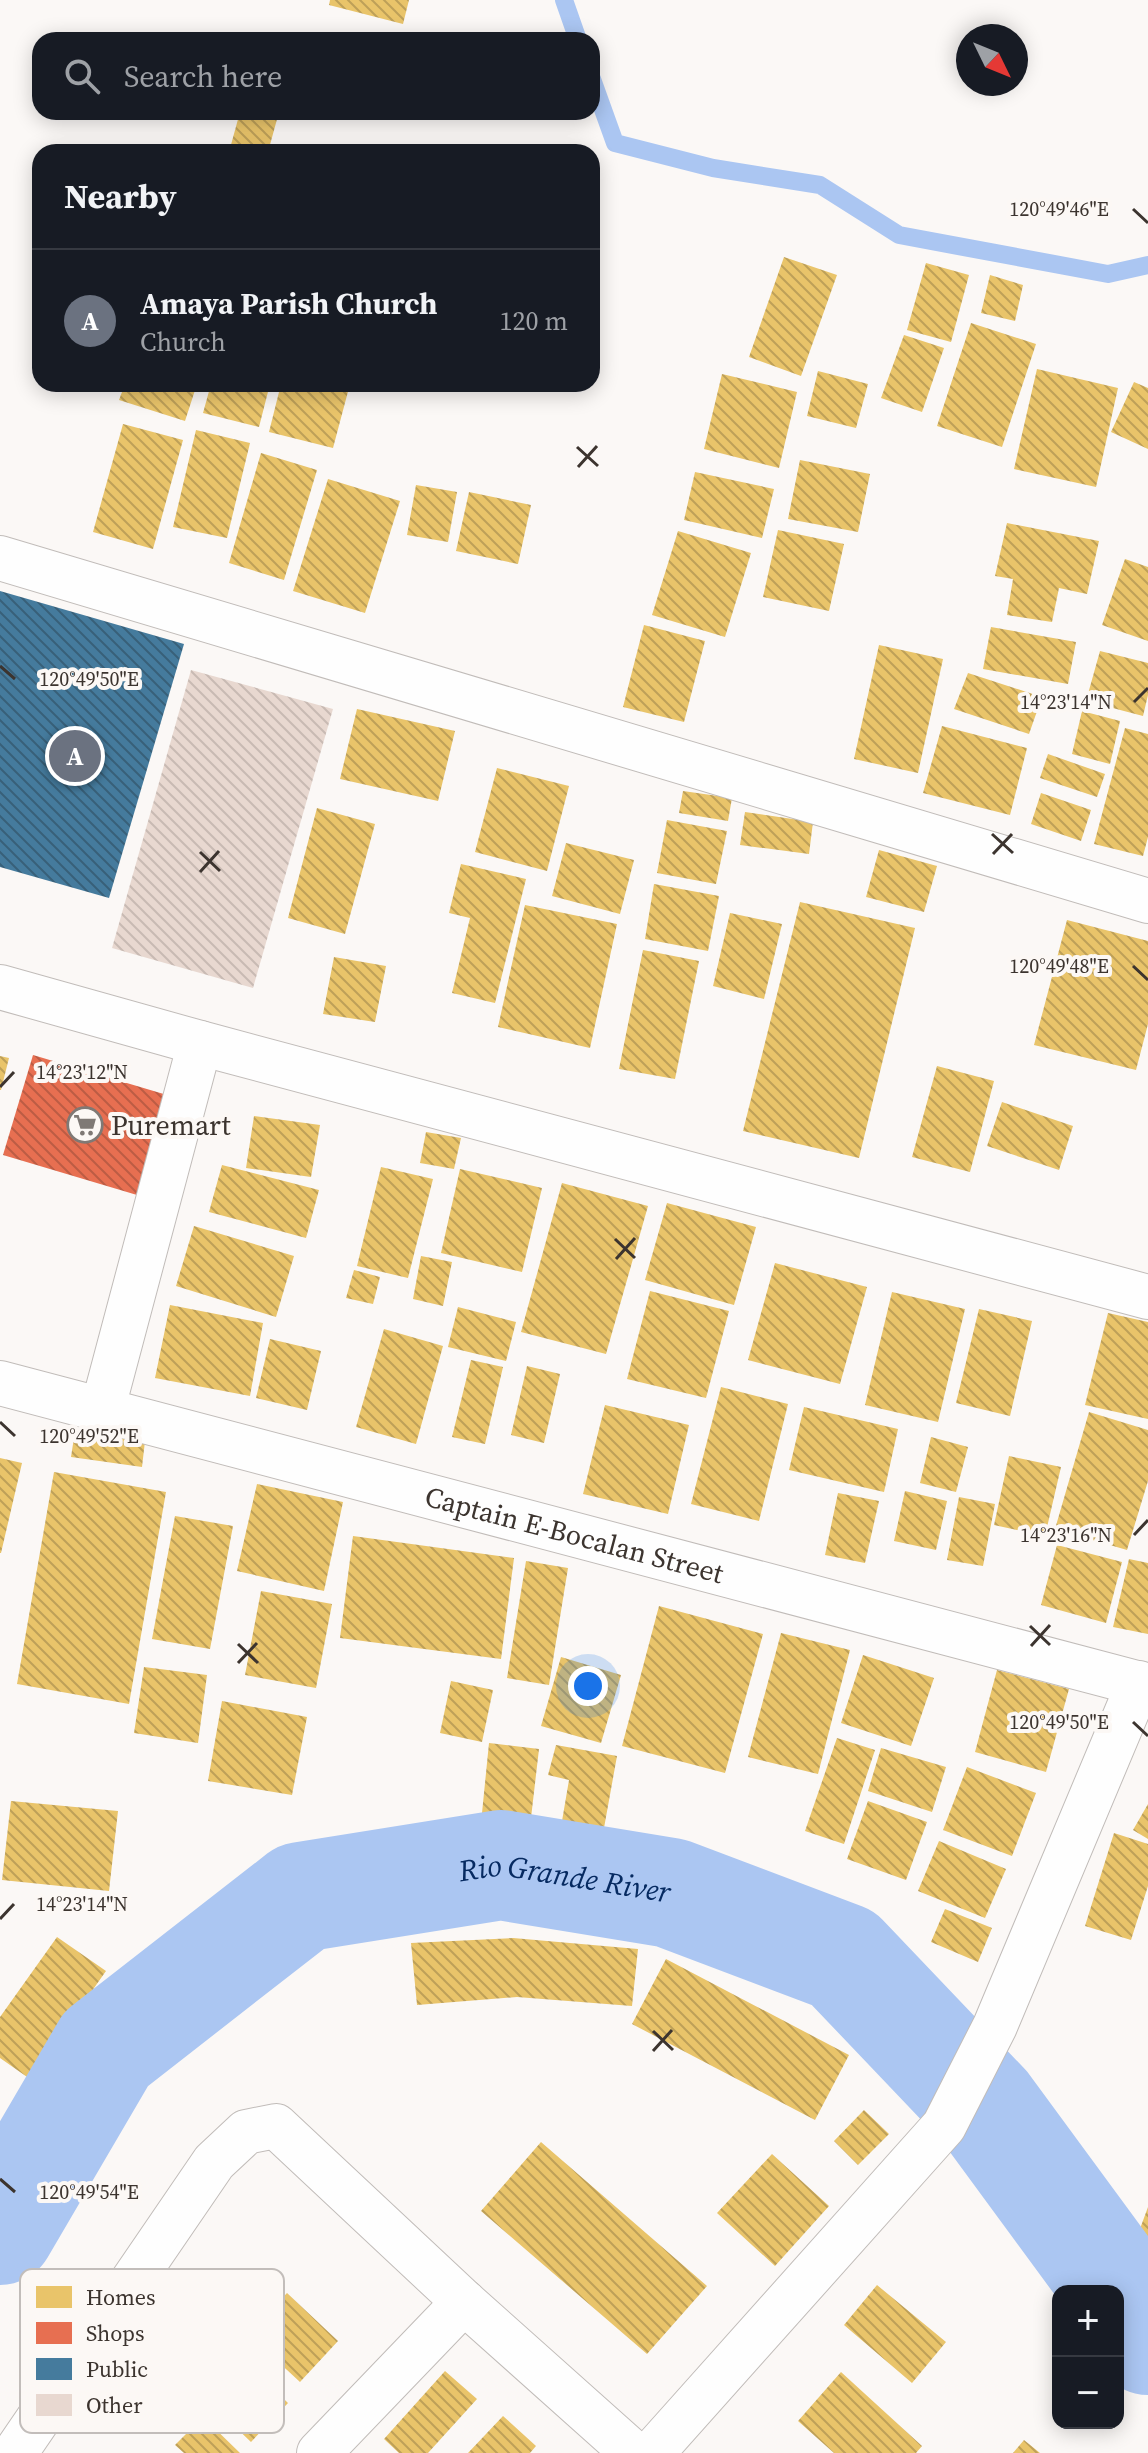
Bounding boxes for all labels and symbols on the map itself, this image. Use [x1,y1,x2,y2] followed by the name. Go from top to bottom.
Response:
[956,24,1028,96] north arrow
[1009,195,1109,223] text: 120°49'46"E
[39,665,139,693] text: 120°49'50"E
[1020,688,1112,716] text: 14°23'14"N
[49,726,101,786] pin: A
[1009,952,1109,980] text: 120°49'48"E
[36,1058,128,1086] text: 14°23'12"N
[66,1106,104,1144] supermarket icon: Puremart
[111,1106,231,1144] place label: Puremart
[39,1422,139,1450] text: 120°49'52"E
[421,1477,729,1592] street label: Captain E-Bocalan Street
[1020,1521,1112,1549] text: 14°23'16"N
[568,1666,608,1706] your location
[1009,1708,1109,1736] text: 120°49'50"E
[455,1844,675,1913] water label: Rio Grande River
[36,1890,128,1918] text: 14°23'14"N
[39,2178,139,2206] text: 120°49'54"E
[20,2269,284,2433] legend
[86,2282,156,2312] text: Homes
[86,2318,145,2348] text: Shops
[86,2354,148,2384] text: Public
[86,2390,143,2420] text: Other

